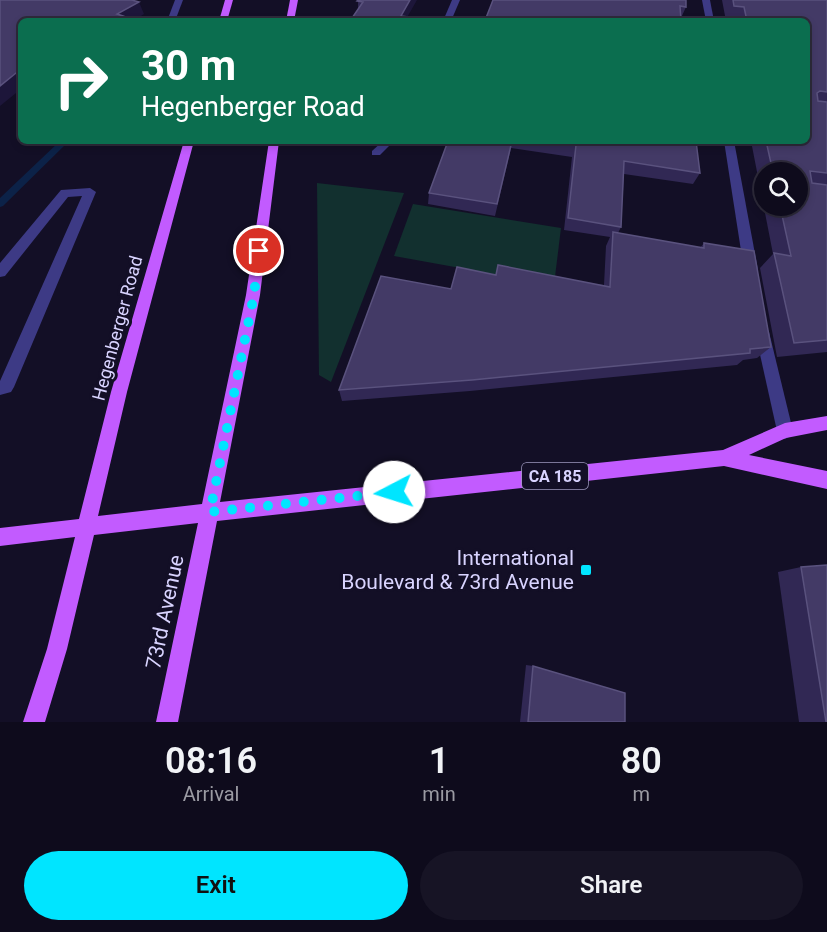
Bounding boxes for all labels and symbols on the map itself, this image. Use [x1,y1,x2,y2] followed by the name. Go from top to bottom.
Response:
[233,225,284,276] pin
[88,253,146,403] street label: Hegenberger Road
[362,460,426,524] position arrow
[522,463,588,489] road number: CA 185
[341,546,574,594] place label: International Boulevard & 73rd Avenue
[141,553,189,671] street label: 73rd Avenue
[579,563,593,577] marker: International Boulevard & 73rd Avenue

